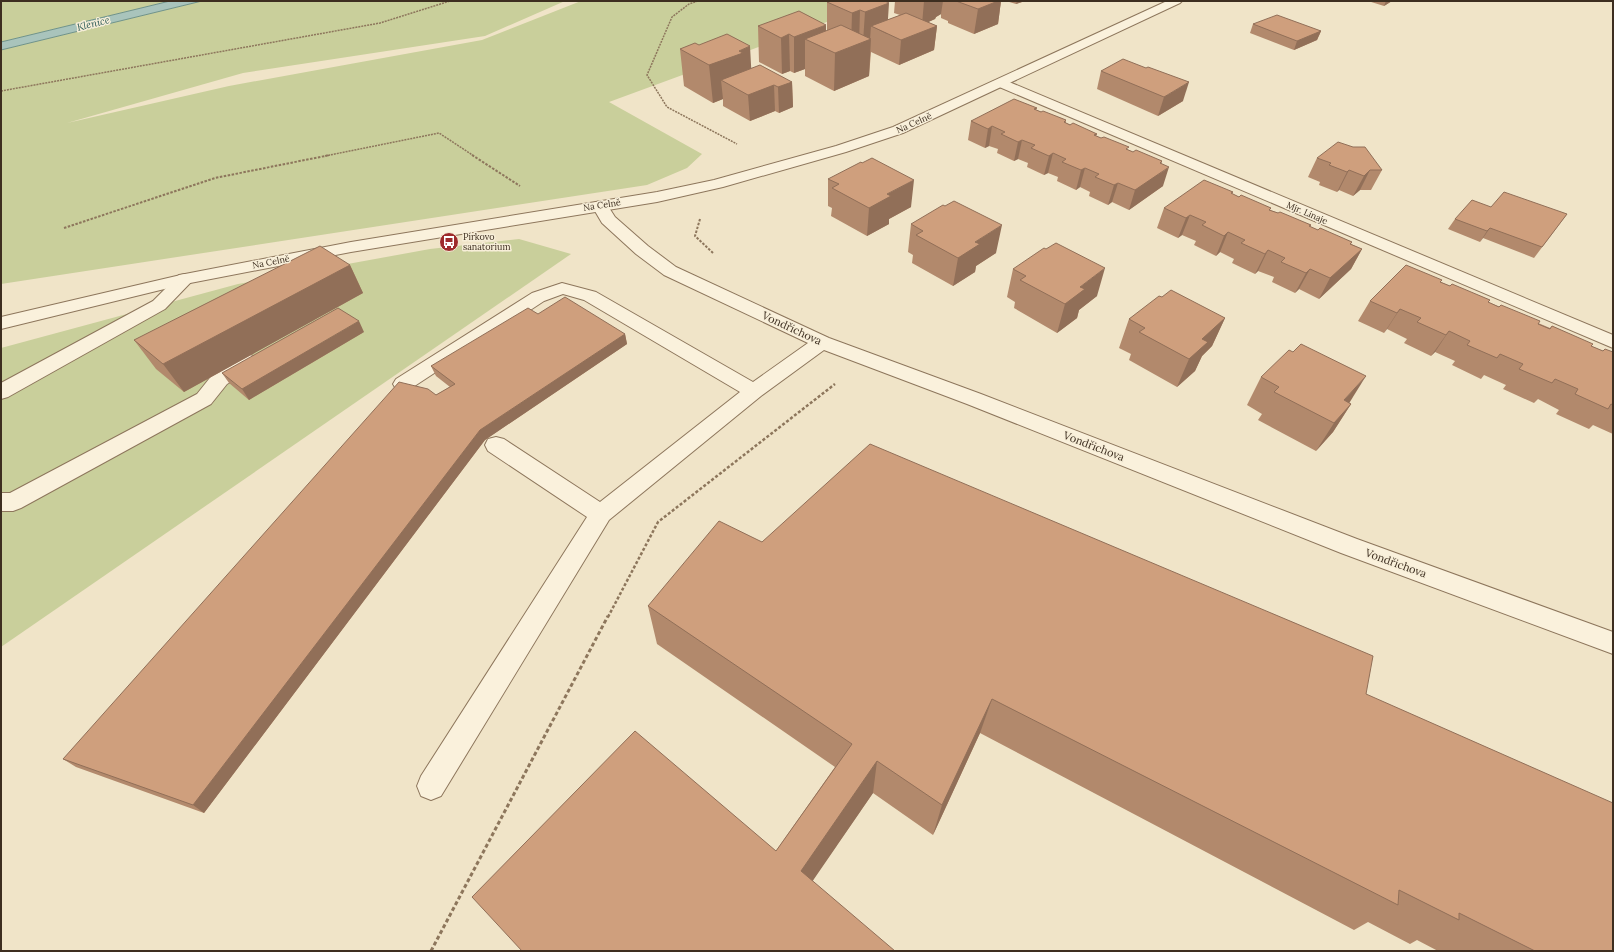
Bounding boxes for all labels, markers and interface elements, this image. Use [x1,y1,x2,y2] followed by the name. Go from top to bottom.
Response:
[75,13,111,34] water label: Klenice
[894,110,933,135] street label: Na Celně
[582,196,622,213] street label: Na Celně
[1285,199,1330,226] street label: Mjr. Linaje
[438,231,460,253] bus stop icon: Pírkovo sanatorium
[463,231,510,252] place label: Pírkovo sanatorium
[251,252,291,271] street label: Na Celně
[759,308,824,348] street label: Vondřichova
[1061,428,1127,464] street label: Vondřichova
[1362,545,1429,581] street label: Vondřichova

